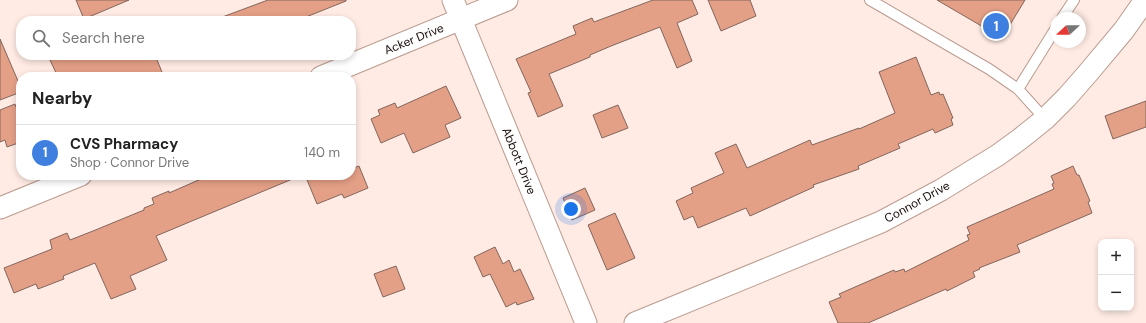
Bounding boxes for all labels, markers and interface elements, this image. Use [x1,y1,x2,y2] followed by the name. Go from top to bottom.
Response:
[983,11,1009,41] pin: 1
[1050,12,1086,48] north arrow
[16,16,356,60] search box
[382,20,446,58] street label: Acker Drive
[30,27,52,49] icon: search
[62,28,145,48] text: Search here
[32,87,92,109] text: Nearby
[498,125,540,197] street label: Abbott Drive
[70,134,178,154] text: CVS Pharmacy
[43,144,47,161] text: 1
[304,144,340,161] text: 140 m
[70,154,189,171] text: Shop · Connor Drive
[881,177,953,227] street label: Connor Drive
[561,199,581,219] your location
[1098,239,1134,311] map controls
[1098,239,1134,275] button: +
[1098,275,1134,311] button: −

